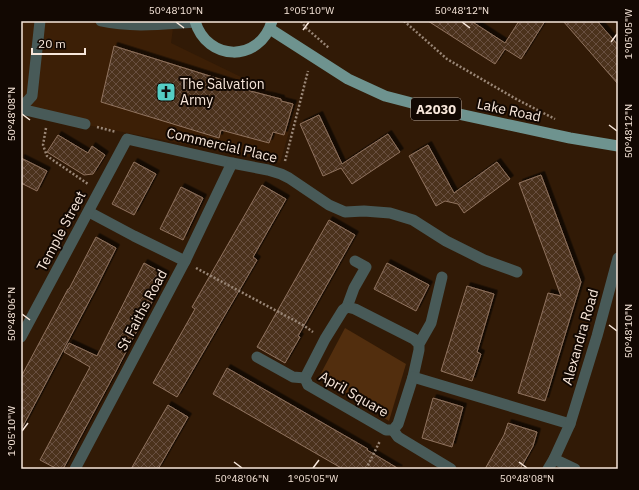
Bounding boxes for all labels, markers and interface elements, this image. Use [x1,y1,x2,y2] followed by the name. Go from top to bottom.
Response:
[149,4,203,17] text: 50°48'10"N
[284,4,334,17] text: 1°05'10"W
[435,4,489,17] text: 50°48'12"N
[622,9,635,59] text: 1°05'05"W
[32,30,85,56] scale bar
[38,36,66,51] text: 20 m
[180,75,265,109] place label: The Salvation Army
[155,81,177,103] church icon: The Salvation Army
[5,87,18,141] text: 50°48'08"N
[475,94,543,126] street label: Lake Road
[411,98,461,120] road number: A2030
[622,104,635,158] text: 50°48'12"N
[165,123,280,167] street label: Commercial Place
[32,188,90,274] street label: Temple Street
[113,266,171,354] street label: St Faiths Road
[5,287,18,341] text: 50°48'06"N
[558,287,602,387] street label: Alexandra Road
[622,304,635,358] text: 50°48'10"N
[316,367,392,421] street label: April Square
[5,406,18,456] text: 1°05'10"W
[215,472,269,485] text: 50°48'06"N
[288,472,338,485] text: 1°05'05"W
[500,472,554,485] text: 50°48'08"N

